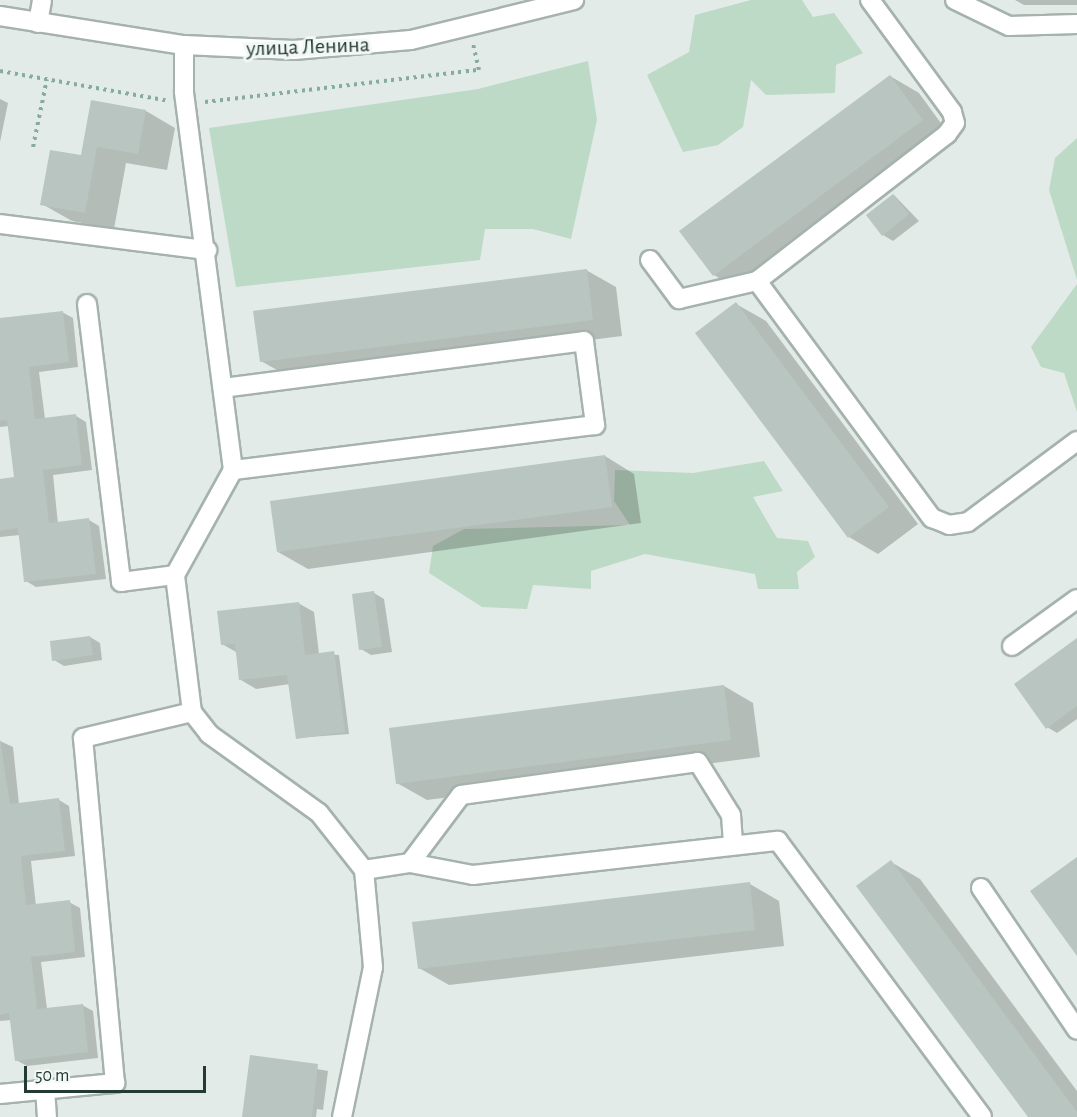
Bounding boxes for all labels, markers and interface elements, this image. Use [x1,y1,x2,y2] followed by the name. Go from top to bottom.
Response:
[246,32,370,62] street label: улица Ленина
[27,1054,208,1092] scale bar
[35,1067,69,1085] text: 50 m

